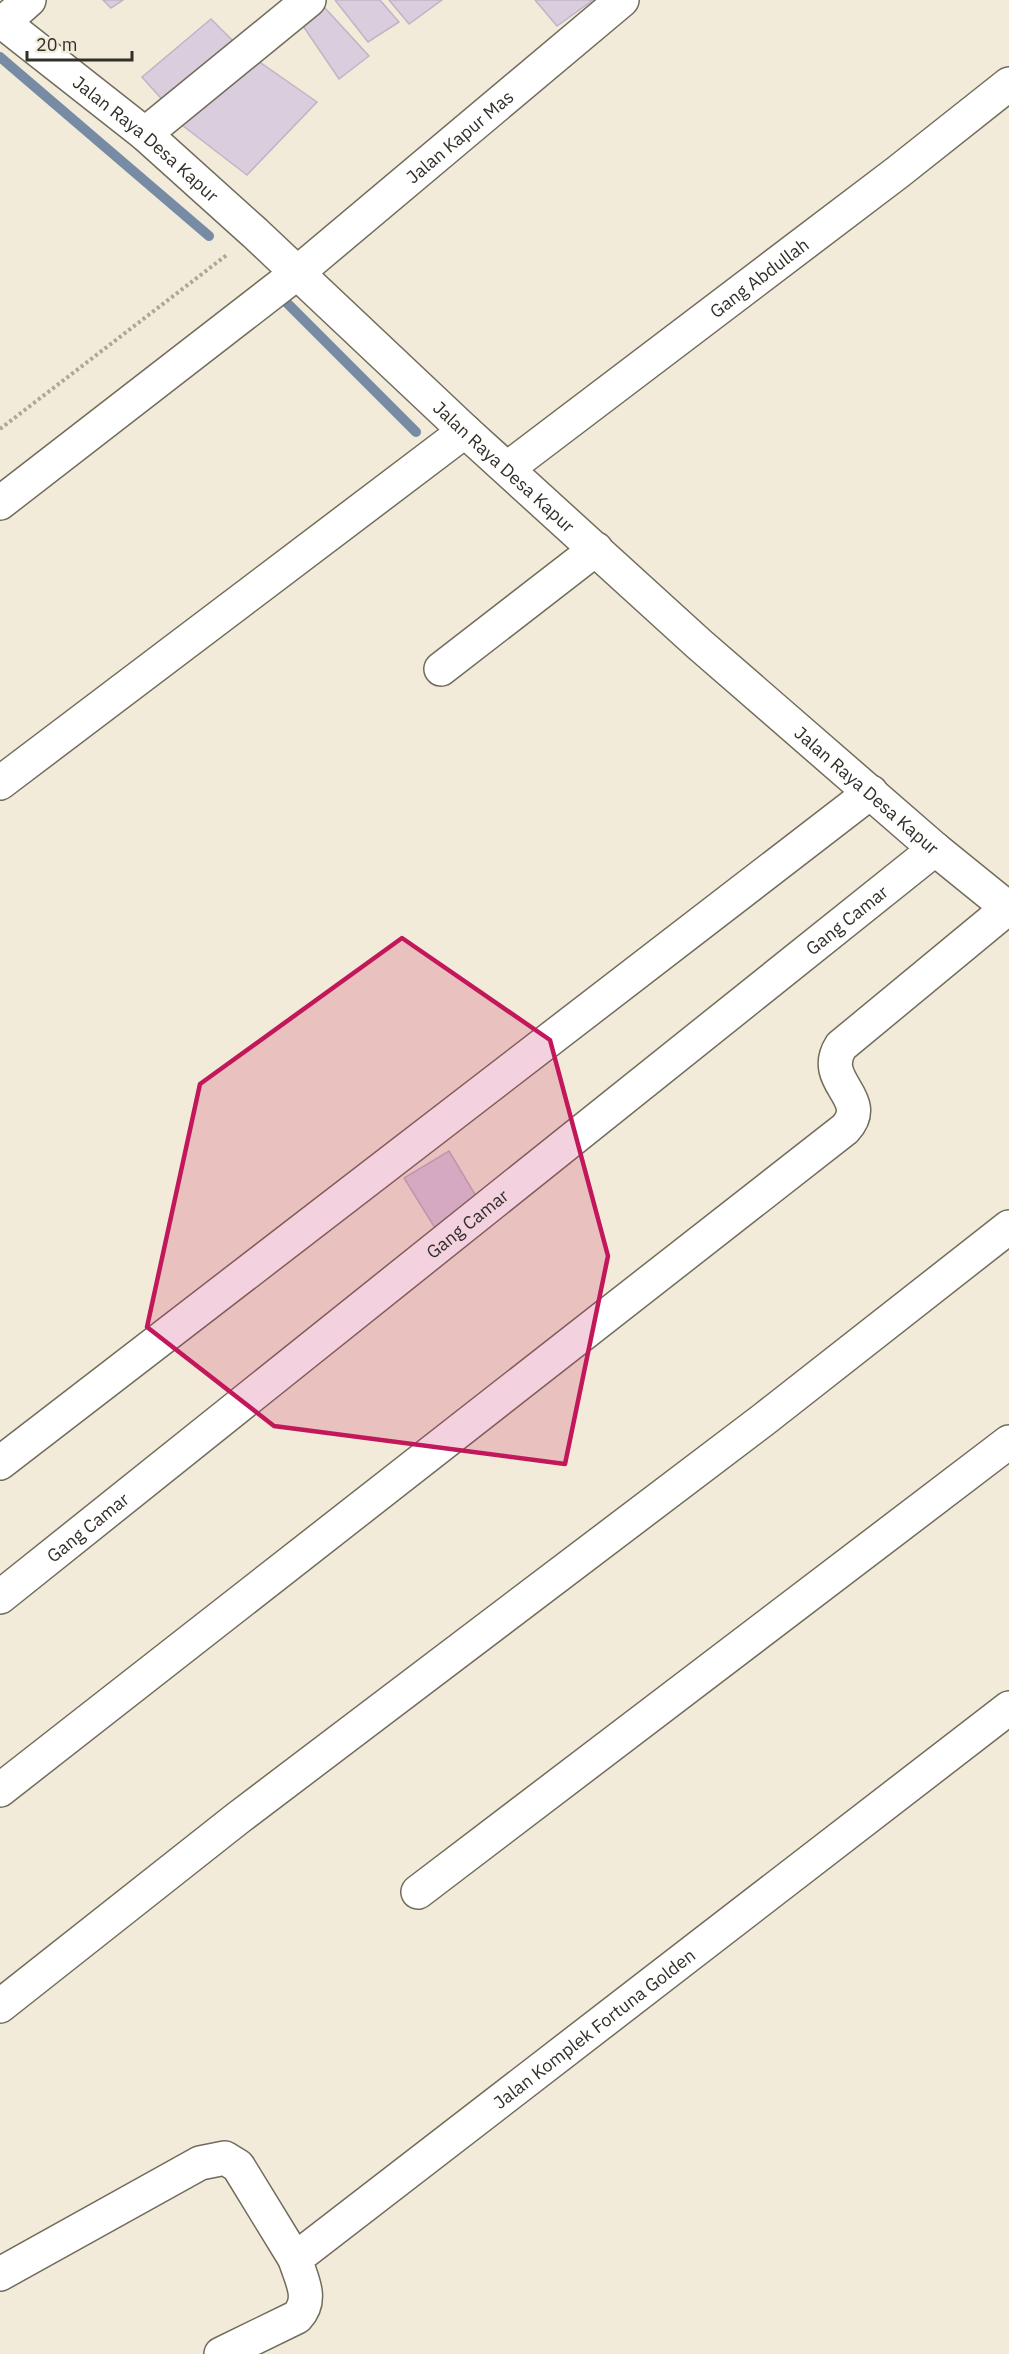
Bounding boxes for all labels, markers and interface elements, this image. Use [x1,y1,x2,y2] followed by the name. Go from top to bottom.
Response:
[27,24,132,62] scale bar
[36,33,78,56] text: 20 m
[68,70,224,207] street label: Jalan Raya Desa Kapur
[401,85,518,188] street label: Jalan Kapur Mas
[705,233,813,323] street label: Gang Abdullah
[429,396,580,537] street label: Jalan Raya Desa Kapur
[790,721,944,859] street label: Jalan Raya Desa Kapur
[801,880,893,960] street label: Gang Camar
[421,1183,513,1263] street label: Gang Camar
[42,1487,134,1567] street label: Gang Camar
[489,1943,700,2113] street label: Jalan Komplek Fortuna Golden

